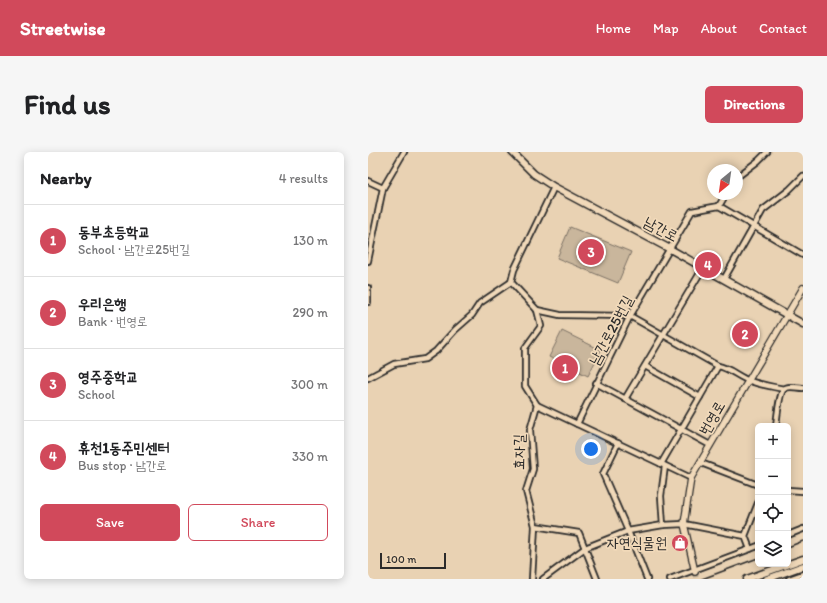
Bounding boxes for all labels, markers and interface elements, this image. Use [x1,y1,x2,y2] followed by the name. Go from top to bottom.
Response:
[20,17,106,40] text: Streetwise
[596,20,631,37] text: Home
[653,20,679,37] text: Map
[701,20,737,37] text: About
[759,20,807,37] text: Contact
[705,86,803,123] button: Directions
[24,87,111,121] text: Find us
[707,164,743,200] north arrow
[40,168,92,188] text: Nearby
[279,171,328,186] text: 4 results
[641,213,681,245] street label: 남간로
[78,223,150,241] text: 동부초등학교
[50,233,56,248] text: 1
[293,233,328,248] text: 130 m
[578,237,604,267] pin: 3
[78,242,190,257] text: School · 남간로25번길
[695,250,721,280] pin: 4
[585,292,637,368] street label: 남간로25번길
[78,295,126,313] text: 우리은행
[50,305,56,320] text: 2
[292,305,328,320] text: 290 m
[78,314,148,329] text: Bank · 번영로
[732,319,758,349] pin: 2
[552,353,578,383] pin: 1
[78,368,138,386] text: 영주중학교
[49,377,57,392] text: 3
[291,377,328,392] text: 300 m
[78,387,115,402] text: School
[695,398,729,438] street label: 번영로
[755,423,791,567] map controls
[755,423,791,459] button: +
[510,434,528,470] street label: 효자길
[78,439,169,457] text: 휴천1동주민센터
[581,439,601,459] your location
[49,449,57,464] text: 4
[292,449,328,464] text: 330 m
[78,458,167,473] text: Bus stop · 남간로
[755,459,791,495] button: −
[755,495,791,531] button: locate
[40,504,180,541] button: Save
[188,504,328,541] button: Share
[755,531,791,567] button: layers
[670,533,690,553] shop icon: 자연식물원
[607,534,667,552] place label: 자연식물원
[380,551,446,570] scale bar
[386,553,416,566] text: 100 m

